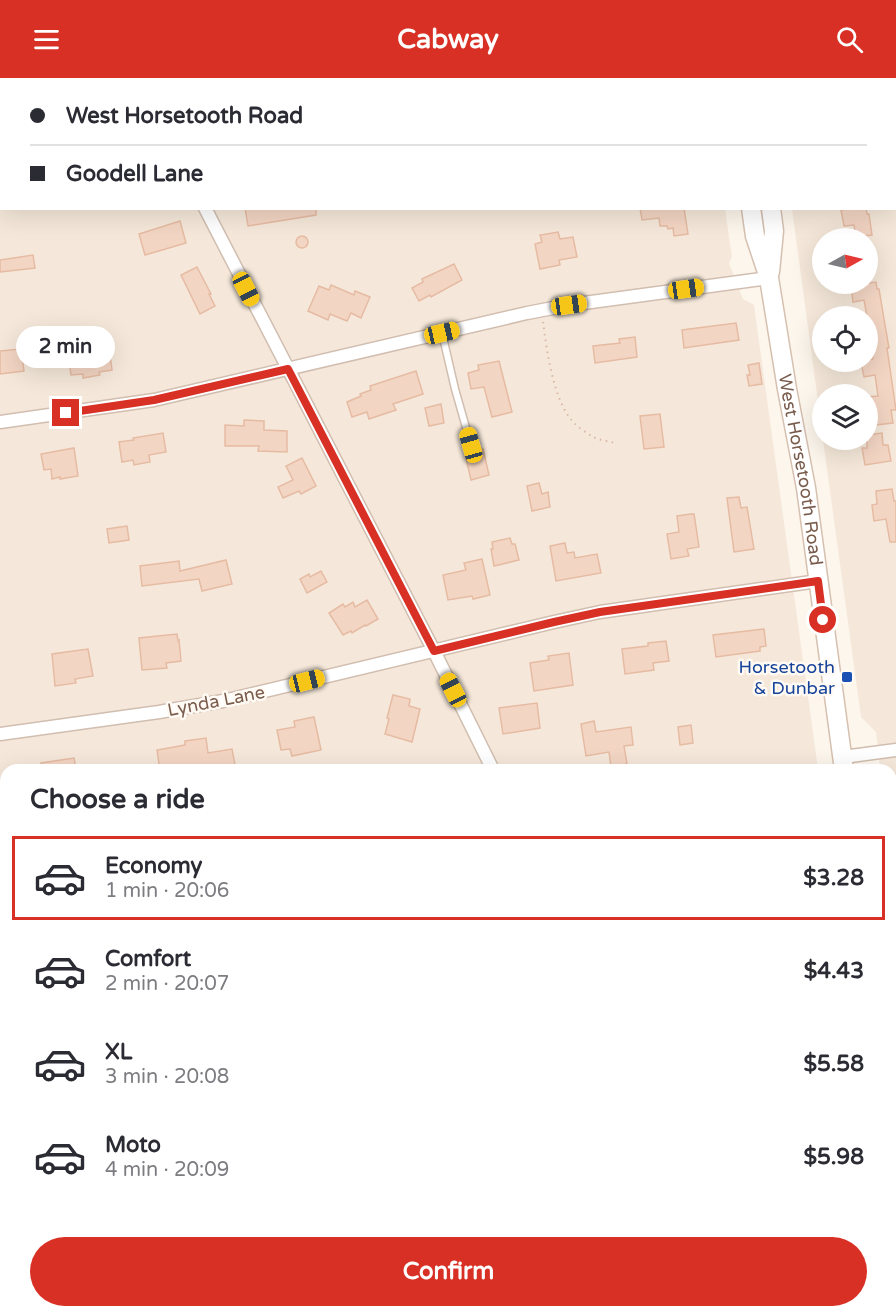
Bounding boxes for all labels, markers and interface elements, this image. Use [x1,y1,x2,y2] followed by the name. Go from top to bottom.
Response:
[30,23,63,56] icon: menu
[397,23,499,56] text: Cabway
[833,23,866,56] icon: search
[66,103,303,129] text: West Horsetooth Road
[66,161,203,187] text: Goodell Lane
[812,228,878,294] north arrow
[812,228,878,450] map controls
[230,269,262,309] car
[667,278,705,300] car
[550,294,588,316] car
[812,306,878,372] button: locate
[422,320,462,346] car
[16,326,116,368] callout: 2 min
[39,335,92,359] text: 2 min
[774,372,827,567] street label: West Horsetooth Road
[812,384,878,450] button: layers
[52,399,79,426] route end
[457,425,485,465] car
[809,606,836,633] route start
[739,656,835,699] place label: Horsetooth & Dunbar
[287,668,327,694] car
[437,670,469,710] car
[840,670,854,684] marker: Horsetooth & Dunbar
[165,681,267,721] street label: Lynda Lane
[30,783,205,816] text: Choose a ride
[33,851,87,905] icon: car
[105,853,202,879] text: Economy
[803,865,864,891] text: $3.28
[105,879,229,903] text: 1 min · 20:06
[33,944,87,998] icon: car
[105,946,191,972] text: Comfort
[804,958,864,984] text: $4.43
[105,972,229,996] text: 2 min · 20:07
[33,1037,87,1091] icon: car
[105,1039,132,1065] text: XL
[803,1051,864,1077] text: $5.58
[105,1065,229,1089] text: 3 min · 20:08
[33,1130,87,1184] icon: car
[105,1132,161,1158] text: Moto
[803,1144,864,1170] text: $5.98
[105,1158,229,1182] text: 4 min · 20:09
[30,1237,867,1306] button: Confirm

